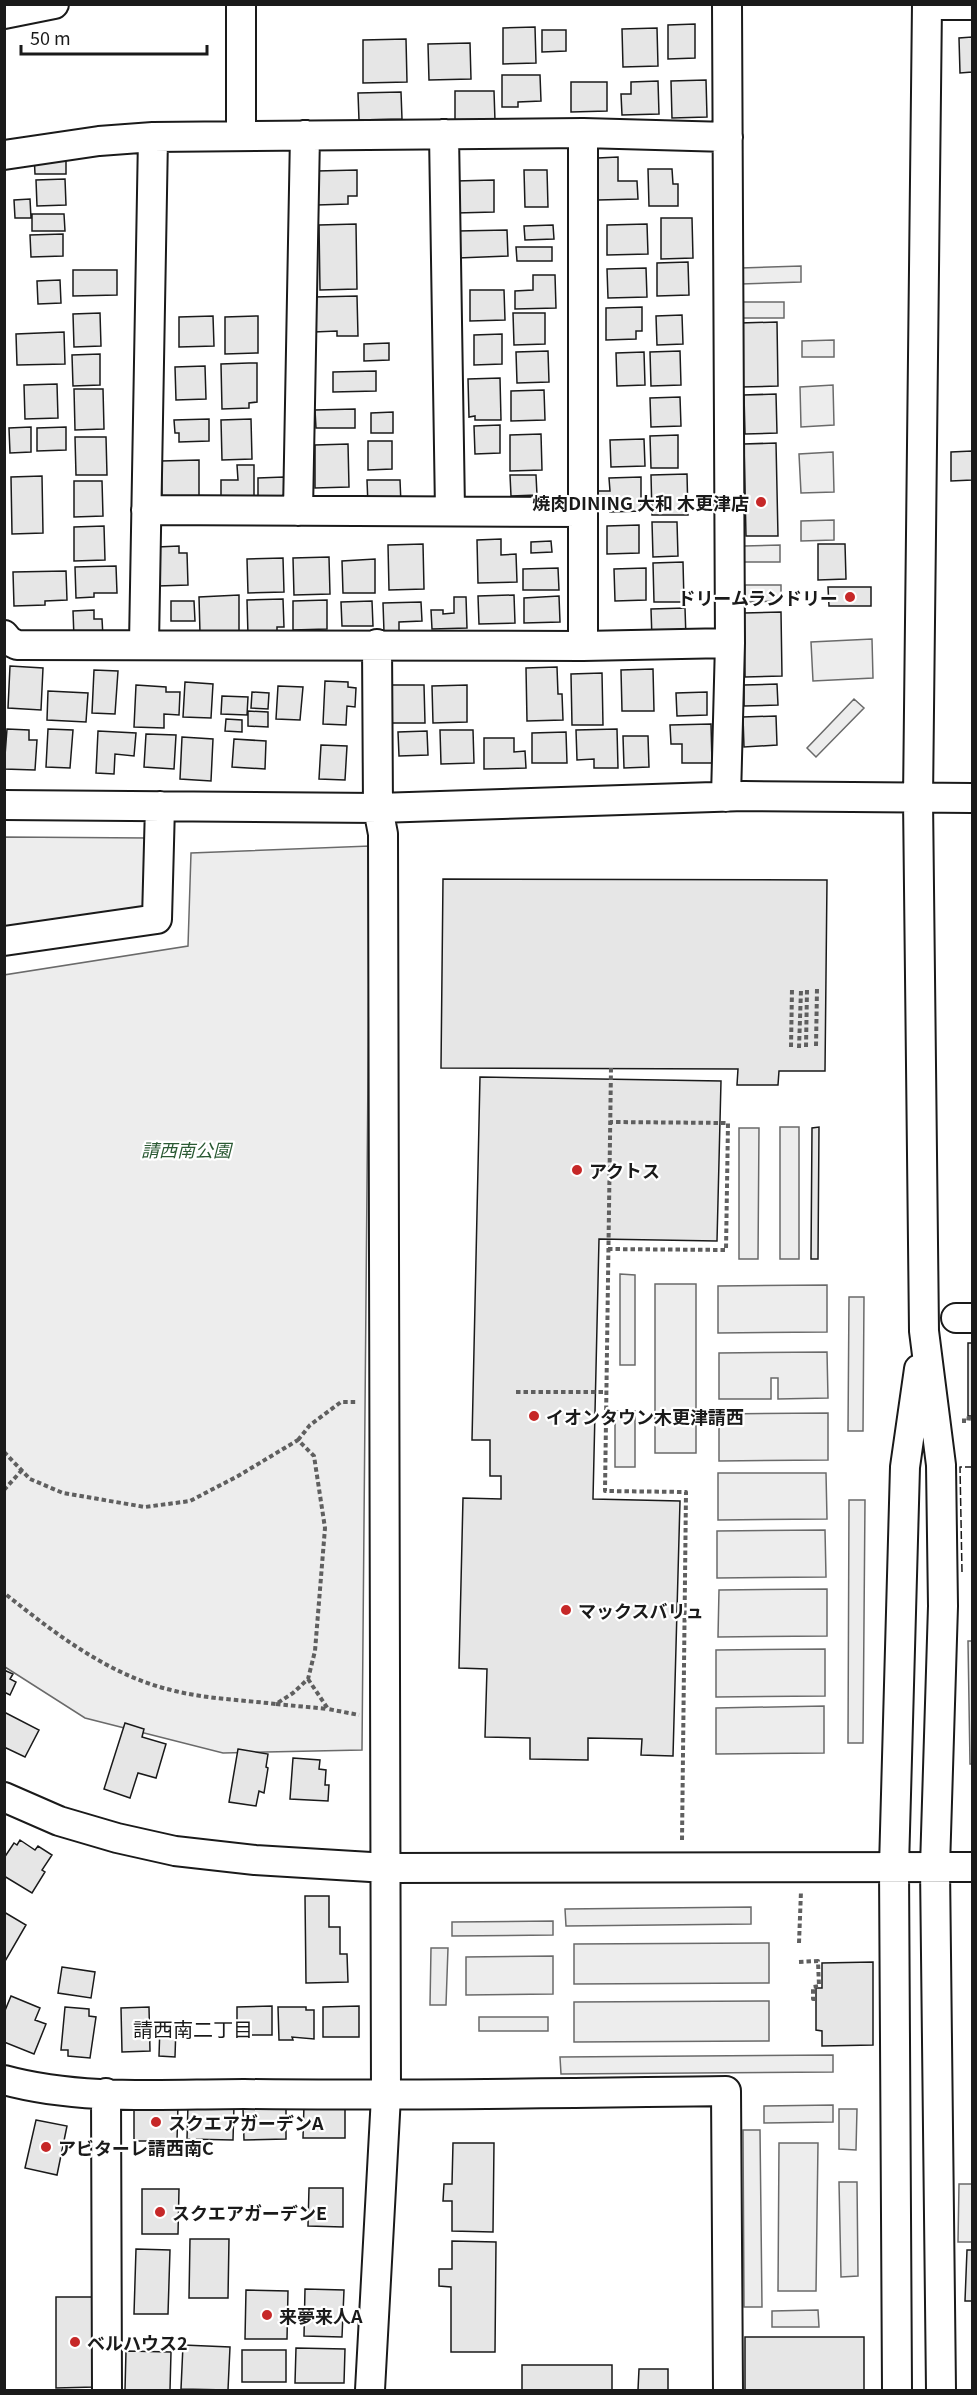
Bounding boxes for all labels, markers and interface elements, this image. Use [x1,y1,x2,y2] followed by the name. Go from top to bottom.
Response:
[21,18,207,56] scale bar
[30,24,71,50] text: 50 m
[532,489,749,515] place label: 焼肉DINING 大和 木更津店
[754,495,768,509] marker: 焼肉DINING 大和 木更津店
[677,584,838,610] place label: ドリームランドリー
[843,590,857,604] marker: ドリームランドリー
[141,1136,234,1162] park label: 請西南公園
[589,1157,660,1183] place label: アクトス
[570,1163,584,1177] marker: アクトス
[546,1403,744,1429] place label: イオンタウン木更津請西
[527,1409,541,1423] marker: イオンタウン木更津請西
[578,1597,703,1623] place label: マックスバリュ
[559,1603,573,1617] marker: マックスバリュ
[133,2014,253,2043] district label: 請西南二丁目
[168,2109,324,2135] place label: スクエアガーデンA
[149,2115,163,2129] marker: スクエアガーデンA
[58,2134,214,2160] place label: アビターレ請西南C
[39,2140,53,2154] marker: アビターレ請西南C
[172,2199,327,2225] place label: スクエアガーデンE
[153,2205,167,2219] marker: スクエアガーデンE
[279,2302,363,2328] place label: 来夢来人A
[260,2308,274,2322] marker: 来夢来人A
[87,2329,188,2355] place label: ベルハウス2
[68,2335,82,2349] marker: ベルハウス2

